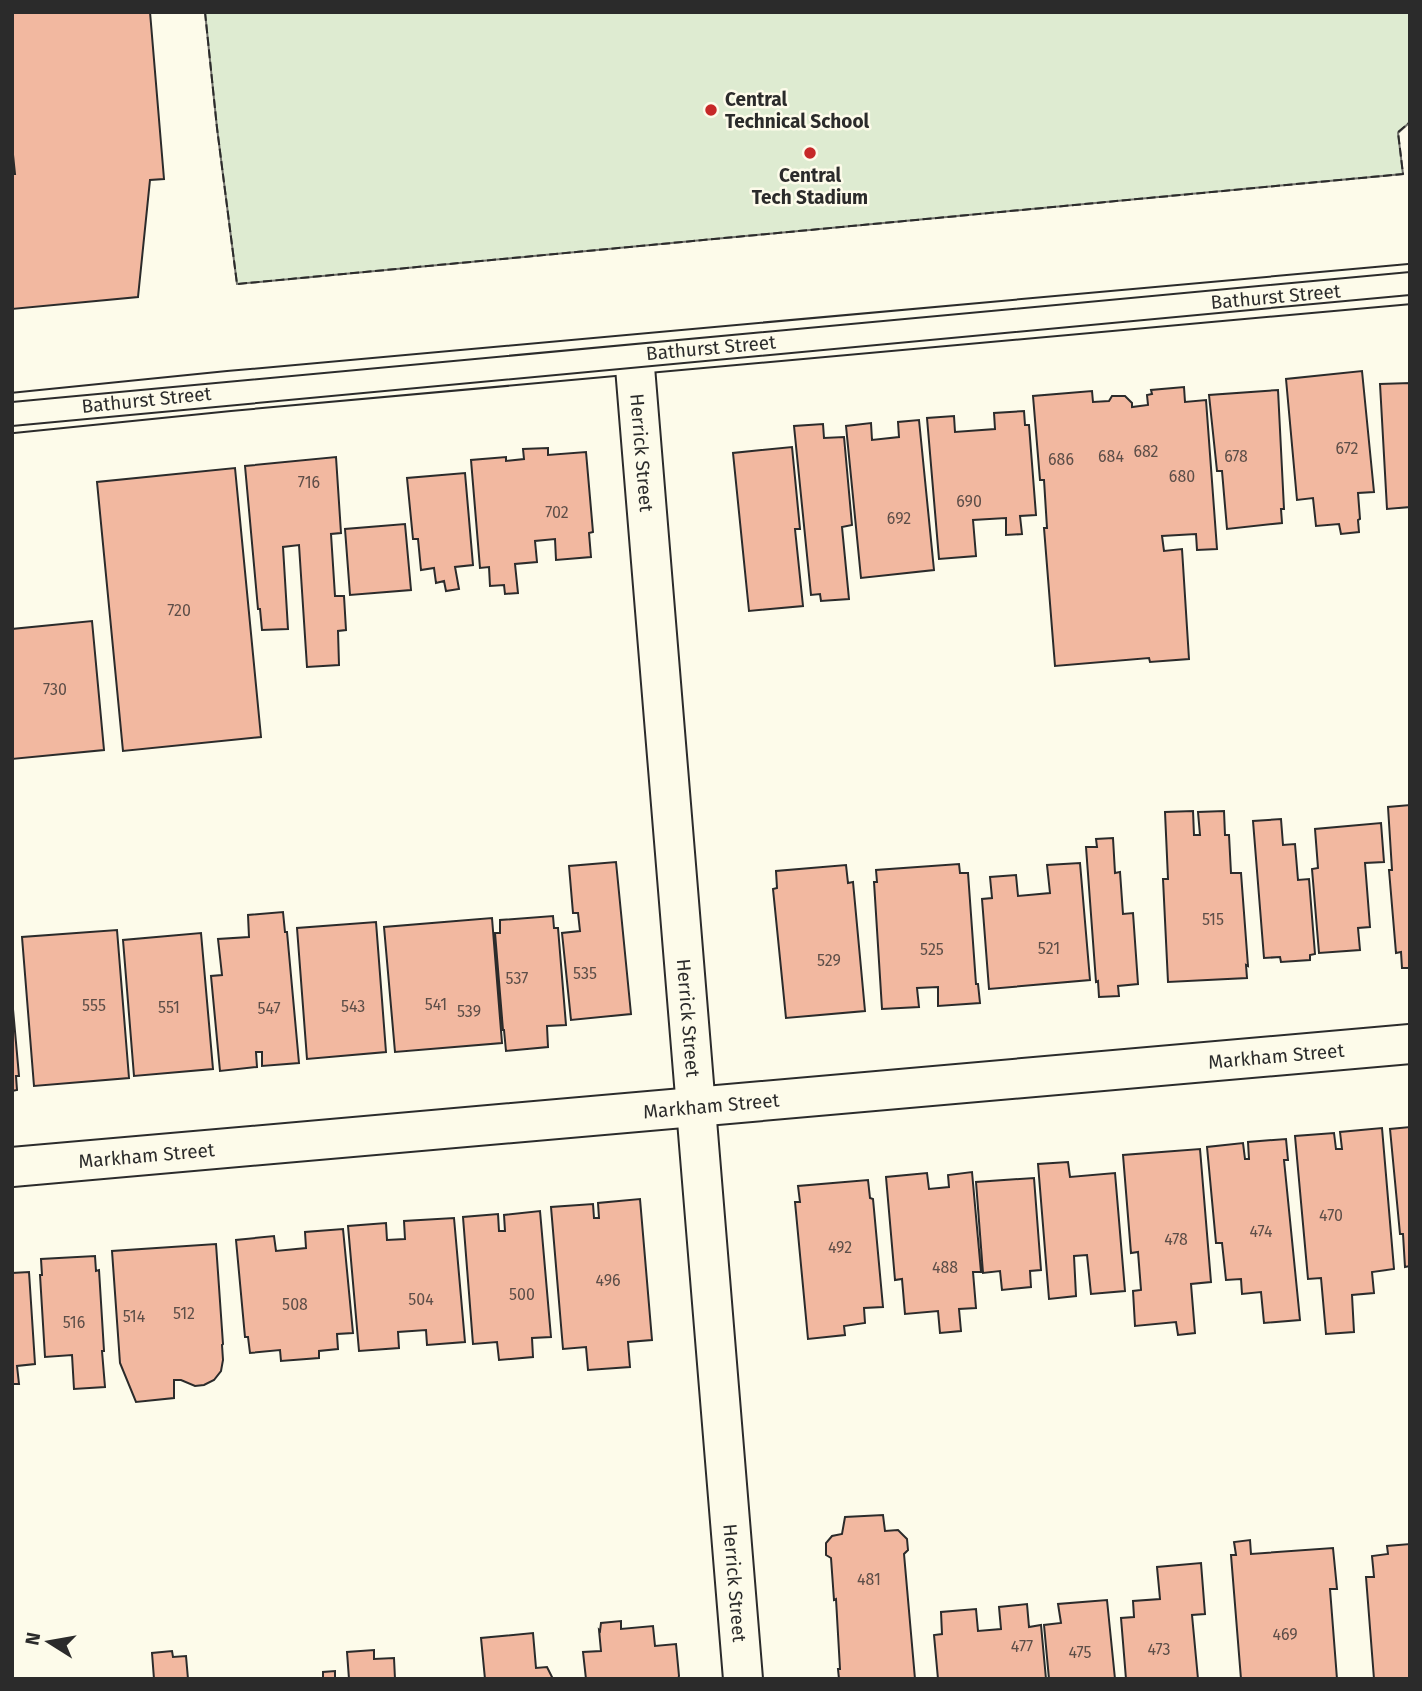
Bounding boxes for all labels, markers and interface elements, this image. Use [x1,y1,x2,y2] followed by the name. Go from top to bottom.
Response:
[725,88,869,133] place label: Central Technical School
[703,102,719,118] marker: Central Technical School
[802,145,818,161] marker: Central Tech Stadium
[752,164,868,209] place label: Central Tech Stadium
[1210,279,1342,314] street label: Bathurst Street
[645,330,777,365] street label: Bathurst Street
[80,381,212,417] street label: Bathurst Street
[626,393,658,513] street label: Herrick Street
[1336,439,1359,458] house number: 672
[1133,442,1159,461] house number: 682
[1098,447,1124,466] house number: 684
[1224,447,1248,466] house number: 678
[1048,450,1074,469] house number: 686
[1169,467,1195,486] house number: 680
[298,473,320,492] house number: 716
[956,492,982,511] house number: 690
[545,503,569,522] house number: 702
[887,509,911,528] house number: 692
[167,601,191,620] house number: 720
[43,680,67,699] house number: 730
[1202,910,1224,929] house number: 515
[1038,939,1060,958] house number: 521
[920,940,944,959] house number: 525
[817,951,841,970] house number: 529
[672,958,705,1078] street label: Herrick Street
[573,964,597,983] house number: 535
[506,969,528,988] house number: 537
[425,995,447,1014] house number: 541
[82,996,106,1015] house number: 555
[341,997,365,1016] house number: 543
[158,998,180,1017] house number: 551
[257,999,281,1018] house number: 547
[457,1002,481,1021] house number: 539
[1207,1038,1345,1073] street label: Markham Street
[642,1088,780,1123] street label: Markham Street
[77,1138,216,1173] street label: Markham Street
[1319,1206,1343,1225] house number: 470
[1249,1222,1273,1241] house number: 474
[1164,1230,1188,1249] house number: 478
[828,1238,852,1257] house number: 492
[932,1258,958,1277] house number: 488
[595,1271,621,1290] house number: 496
[509,1285,535,1304] house number: 500
[408,1290,434,1309] house number: 504
[282,1295,308,1314] house number: 508
[173,1304,195,1323] house number: 512
[123,1307,146,1326] house number: 514
[63,1313,85,1332] house number: 516
[719,1523,751,1643] street label: Herrick Street
[857,1570,881,1589] house number: 481
[14,1607,84,1677] north arrow
[1272,1625,1298,1644] house number: 469
[20,1630,45,1647] text: N
[1011,1637,1033,1656] house number: 477
[1147,1640,1171,1659] house number: 473
[1068,1643,1092,1662] house number: 475

